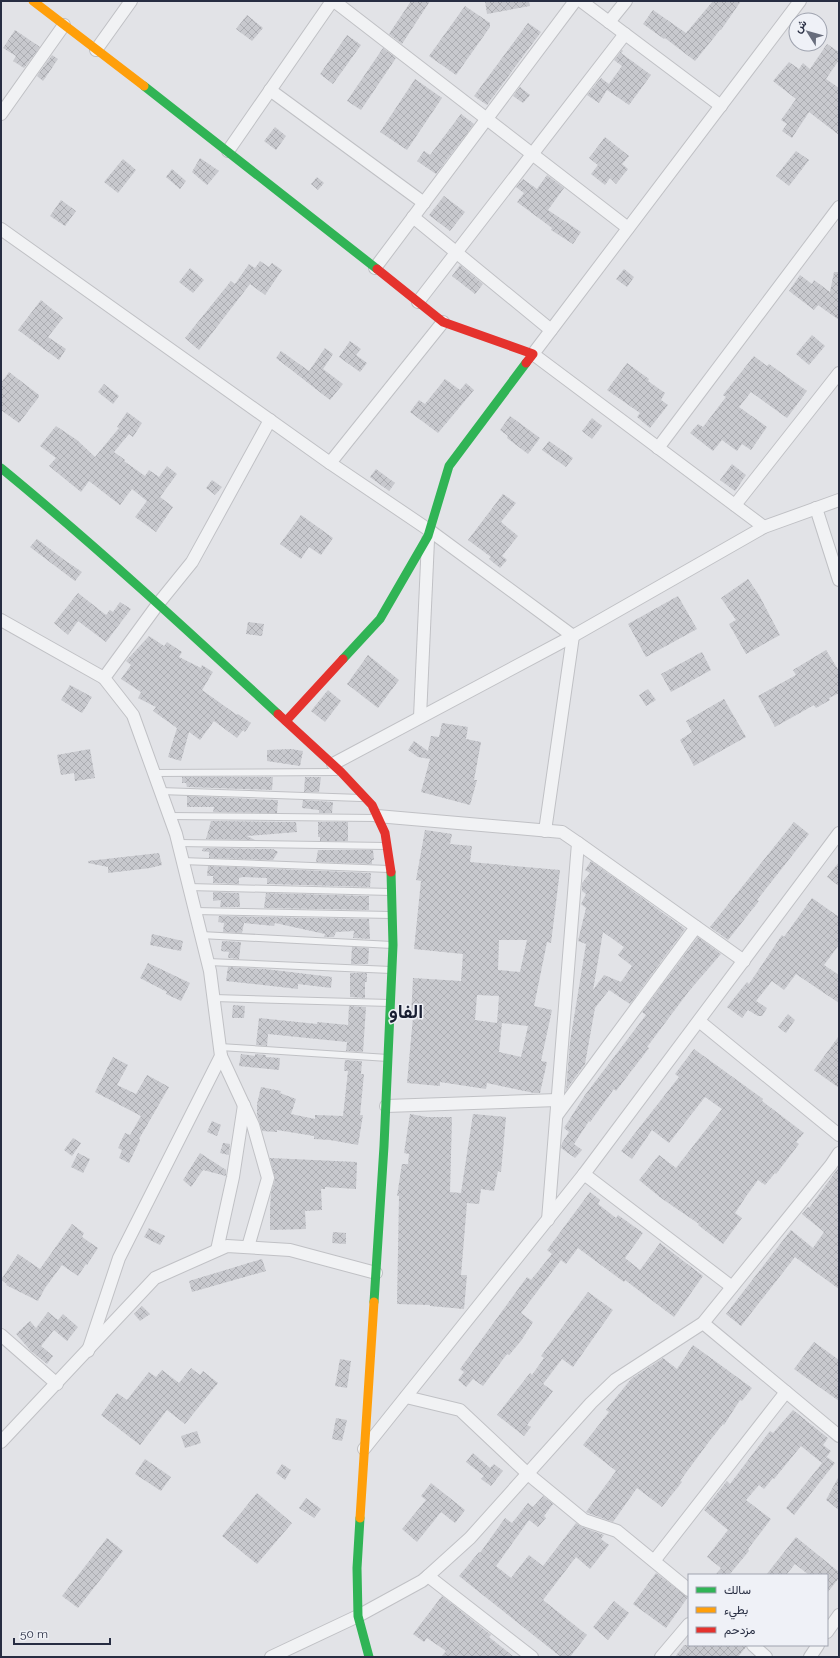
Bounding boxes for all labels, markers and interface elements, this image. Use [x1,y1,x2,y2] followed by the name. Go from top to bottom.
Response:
[788,12,828,52] north arrow
[791,17,810,35] text: ش
[389,1000,423,1024] district label: الفاو
[688,1574,828,1646] legend
[724,1583,751,1597] text: سالك
[724,1603,748,1620] text: بطيء
[14,1620,110,1646] scale bar
[724,1623,755,1638] text: مزدحم
[20,1627,48,1641] text: 50 m

